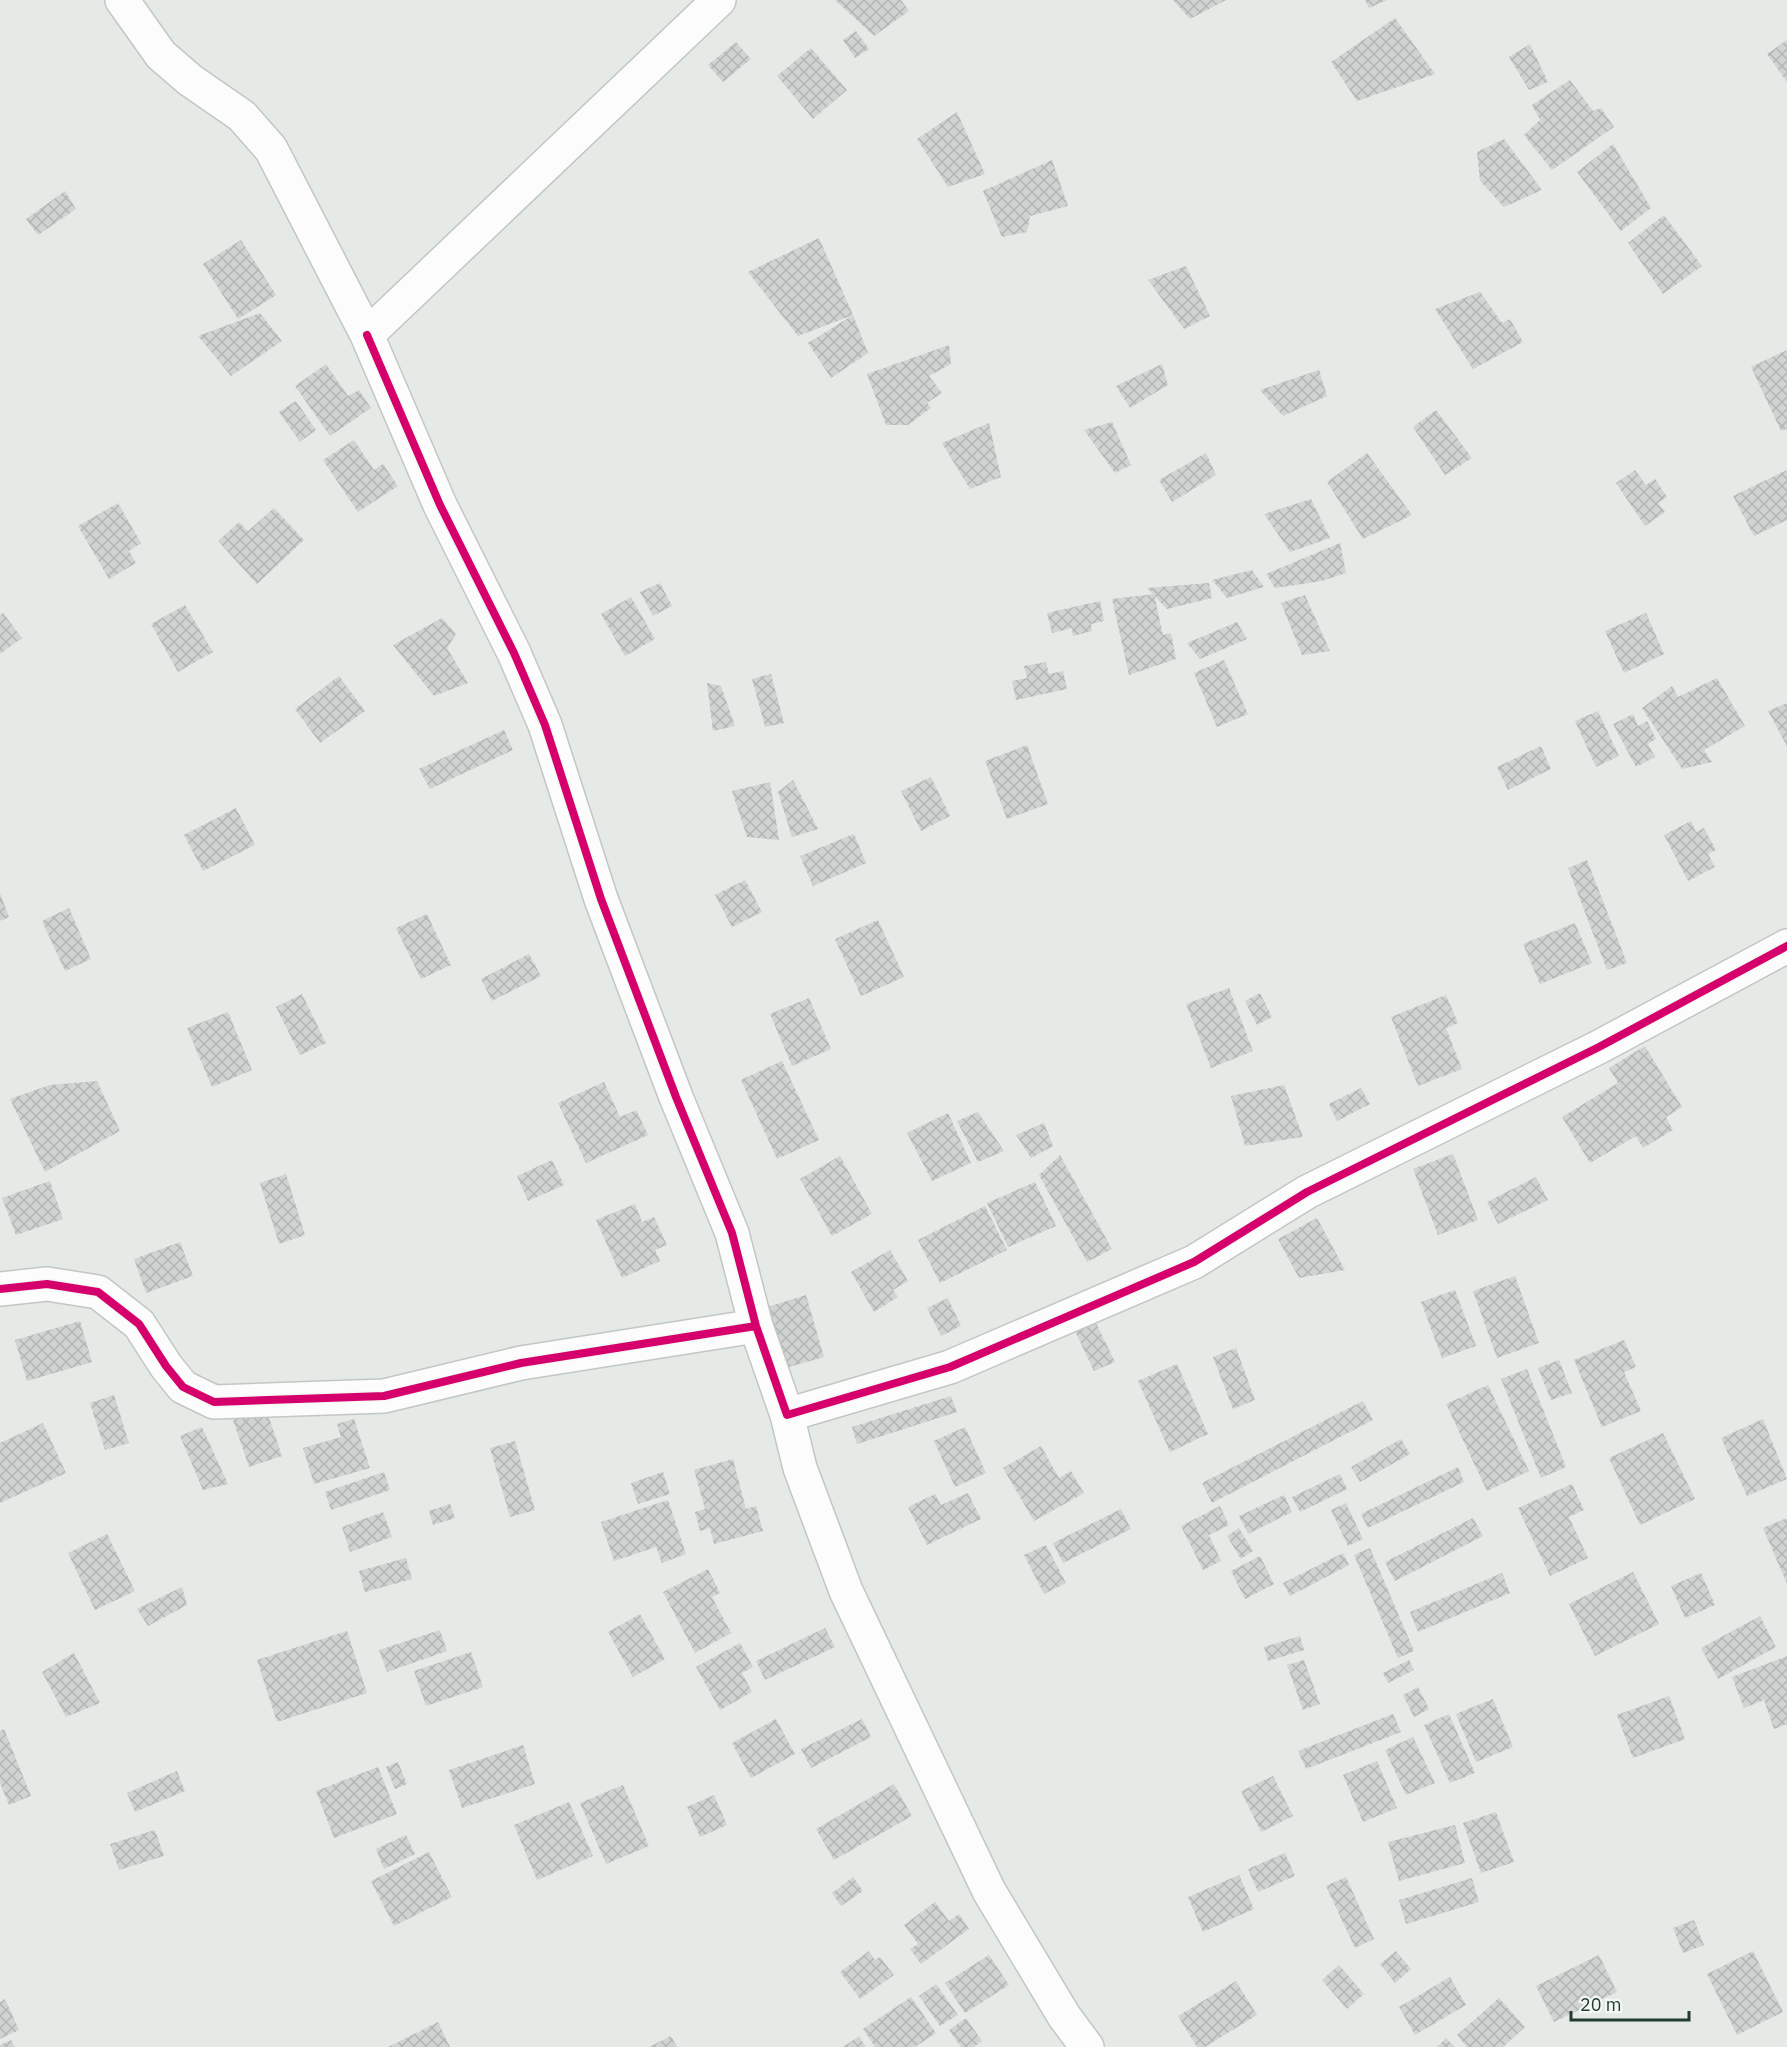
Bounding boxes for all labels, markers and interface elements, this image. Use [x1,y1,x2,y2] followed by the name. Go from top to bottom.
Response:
[1571,1984,1690,2022] scale bar
[1580,1993,1622,2016] text: 20 m

